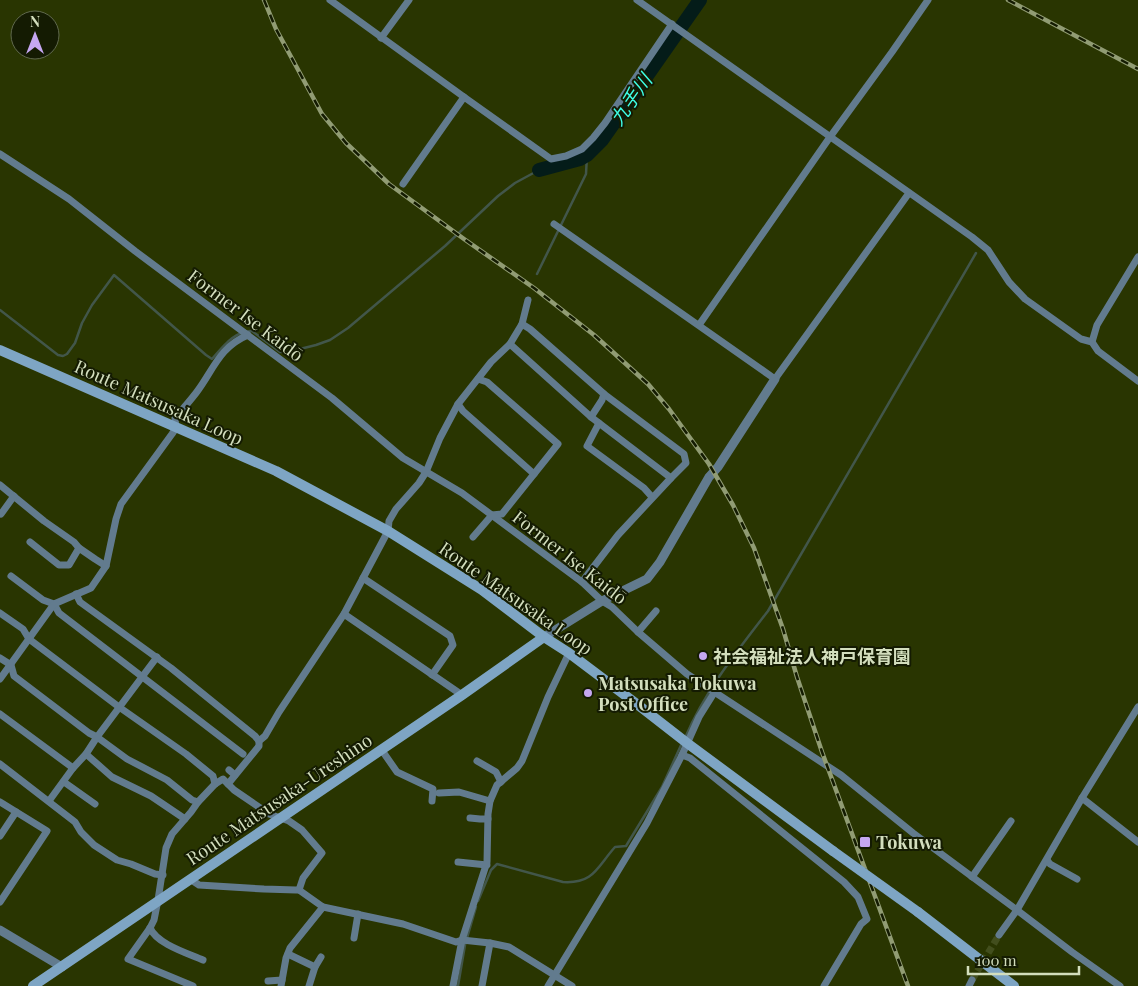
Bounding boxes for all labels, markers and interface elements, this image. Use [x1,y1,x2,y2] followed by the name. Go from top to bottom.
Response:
[10,10,60,60] north arrow
[30,12,40,31] text: N
[603,67,658,130] water label: 九手川
[183,264,309,366] street label: Former Ise Kaidō
[71,354,247,450] street label: Route Matsusaka Loop
[508,505,632,609] street label: Former Ise Kaidō
[435,536,597,660] street label: Route Matsusaka Loop
[713,644,911,668] place label: 社会福祉法人神戸保育園
[697,650,709,662] marker: 社会福祉法人神戸保育園
[598,671,757,716] place label: Matsusaka Tokuwa Post Office
[582,687,594,699] marker: Matsusaka Tokuwa Post Office
[181,728,377,870] street label: Route Matsusaka-Ureshino
[876,830,943,854] place label: Tokuwa
[858,835,872,849] marker: Tokuwa
[968,944,1079,976] scale bar
[976,950,1017,970] text: 100 m

